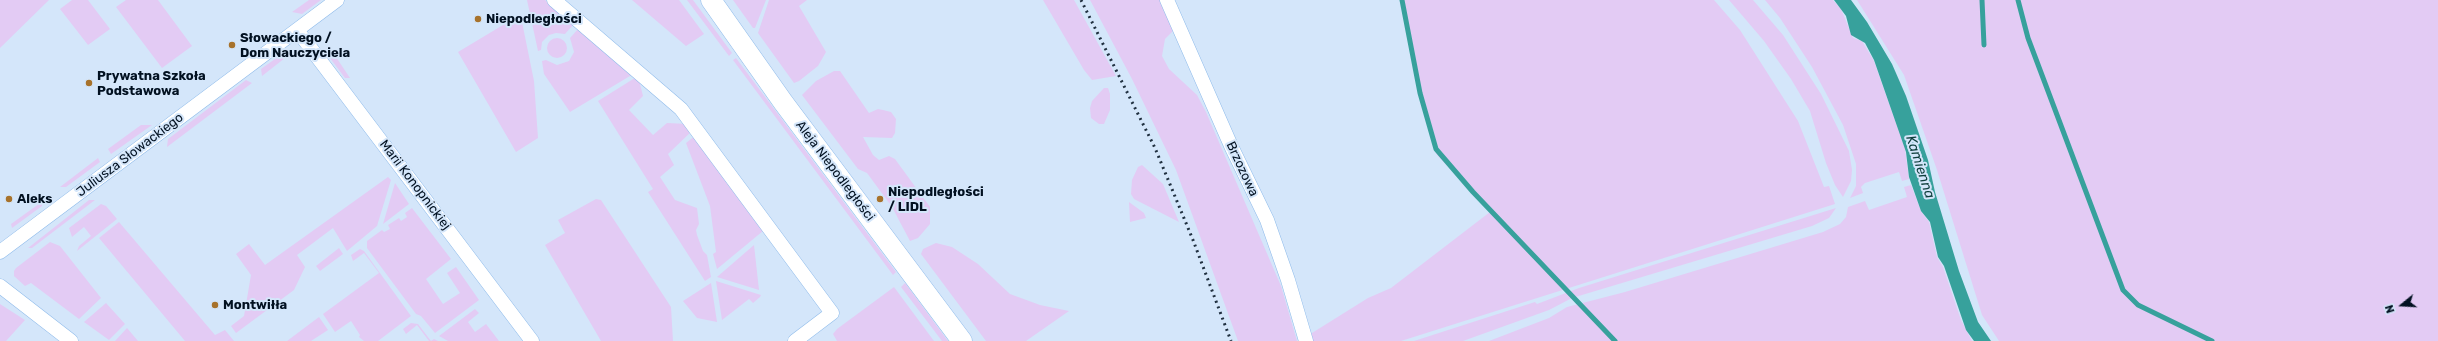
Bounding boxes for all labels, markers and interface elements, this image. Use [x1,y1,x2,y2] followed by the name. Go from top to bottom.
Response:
[486,11,582,27] place label: Niepodległości
[473,14,483,24] marker: Niepodległości
[240,30,350,61] place label: Słowackiego / Dom Nauczyciela
[227,40,237,50] marker: Słowackiego / Dom Nauczyciela
[97,68,206,99] place label: Prywatna Szkoła Podstawowa
[84,78,94,88] marker: Prywatna Szkoła Podstawowa
[74,110,186,200] street label: Juliusza Słowackiego
[792,118,878,224] street label: Aleja Niepodległości
[1902,133,1938,201] water label: Kamienna
[376,137,454,233] street label: Marii Konopnickiej
[1223,139,1261,199] street label: Brzozowa
[888,184,984,215] place label: Niepodległości / LIDL
[17,191,52,207] place label: Aleks
[4,194,14,204] marker: Aleks
[875,194,885,204] marker: Niepodległości / LIDL
[2382,285,2422,325] north arrow
[223,297,287,313] place label: Montwiłła
[210,300,220,310] marker: Montwiłła
[2383,303,2398,315] text: N

